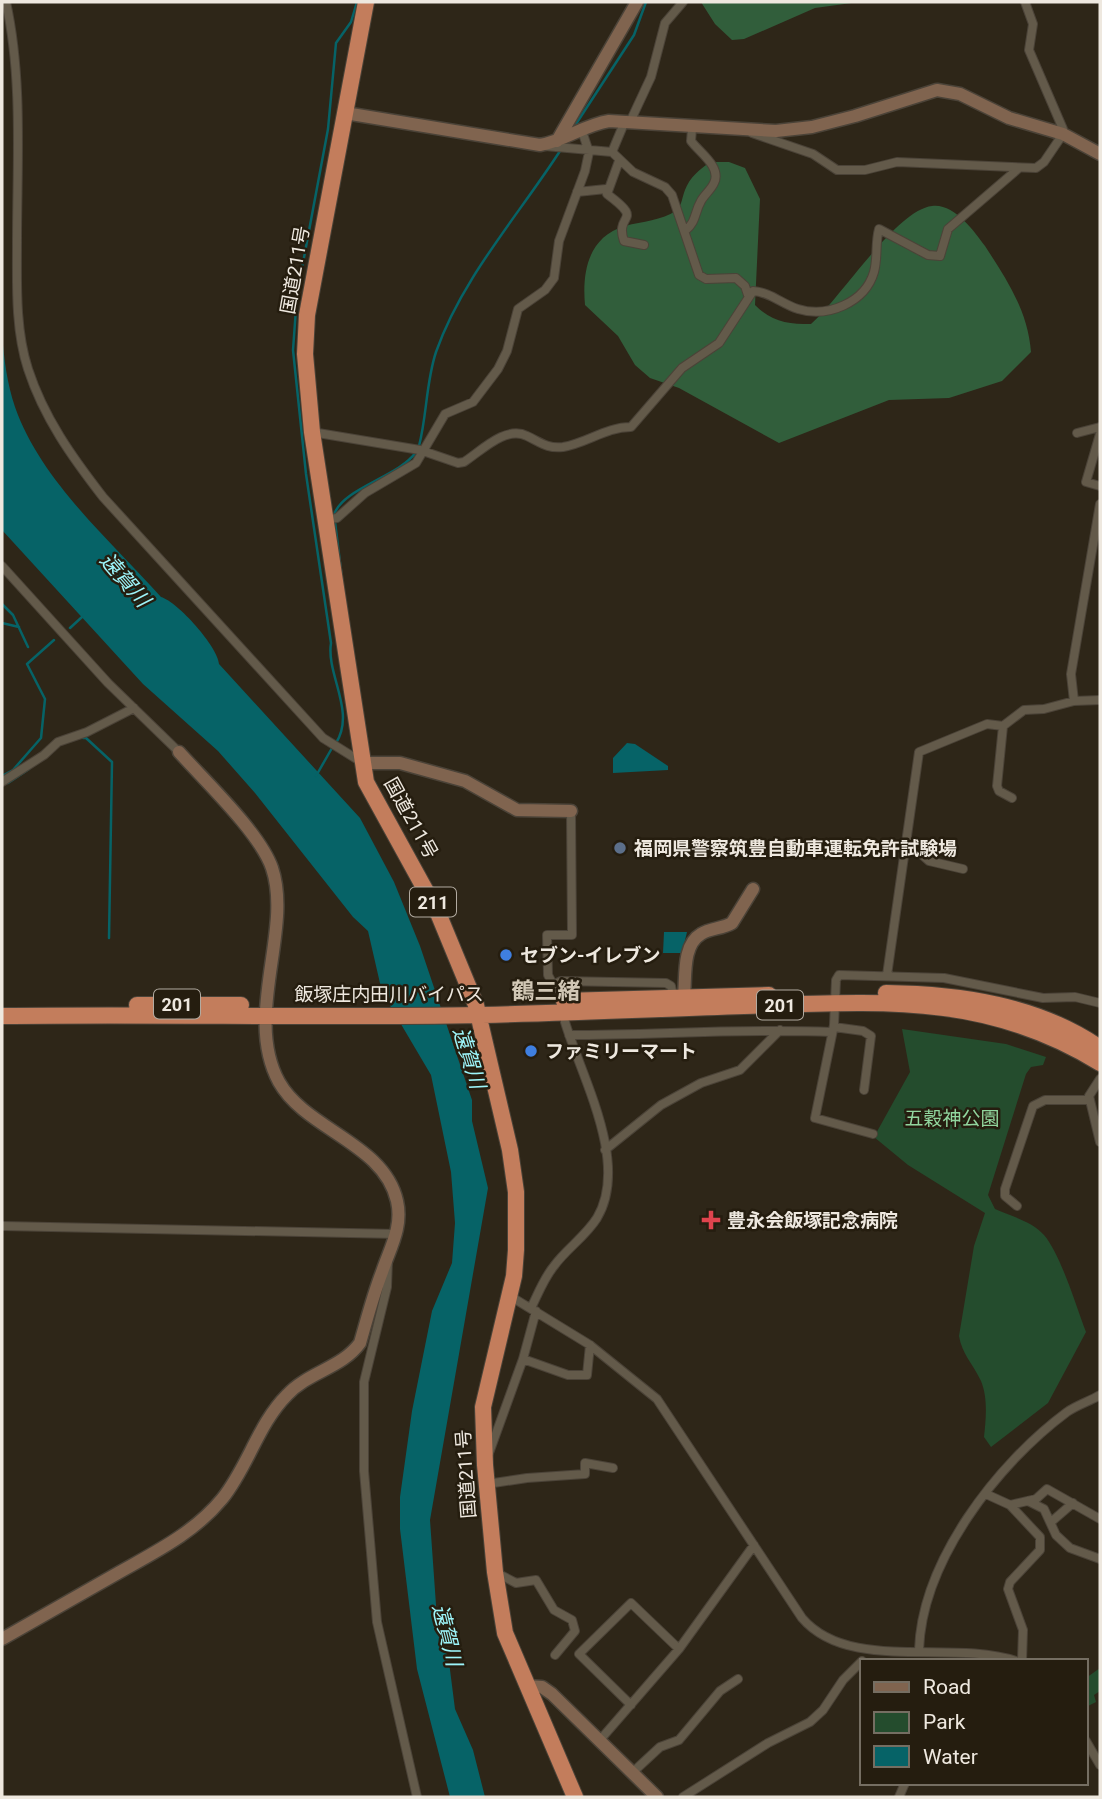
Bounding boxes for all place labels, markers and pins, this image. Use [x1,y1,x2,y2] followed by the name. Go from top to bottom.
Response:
[634,837,957,860] place label: 福岡県警察筑豊自動車運転免許試験場
[612,840,628,856] marker: 福岡県警察筑豊自動車運転免許試験場
[520,944,661,967] place label: セブン-イレブン
[498,947,514,963] marker: セブン-イレブン
[545,1040,697,1063] place label: ファミリーマート
[523,1043,539,1059] marker: ファミリーマート
[727,1209,898,1232] place label: 豊永会飯塚記念病院
[701,1210,721,1230] marker: 豊永会飯塚記念病院

